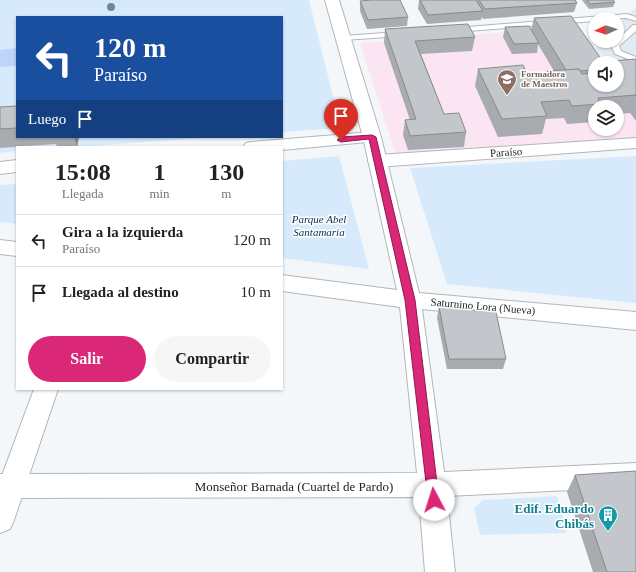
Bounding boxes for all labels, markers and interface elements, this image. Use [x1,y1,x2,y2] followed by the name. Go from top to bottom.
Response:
[588,12,624,48] north arrow
[588,12,624,136] map controls
[28,32,80,84] icon: left
[94,32,166,63] text: 120 m
[588,56,624,92] button: sound
[94,65,147,85] text: Paraíso
[496,68,518,96] school or university icon: Formadora de Maestros
[521,69,568,89] place label: Formadora de Maestros
[324,99,358,140] pin
[588,100,624,136] button: layers
[330,105,352,127] icon: arrive
[74,108,96,130] icon: arrive
[28,111,66,127] text: Luego
[489,145,523,159] street label: Paraíso
[55,159,111,185] text: 15:08
[153,159,165,185] text: 1
[208,159,244,185] text: 130
[62,186,104,201] text: Llegada
[149,186,170,201] text: min
[221,186,231,201] text: m
[291,213,346,238] park label: Parque Abel Santamaria
[62,224,183,240] text: Gira a la izquierda
[28,230,50,252] icon: left
[233,232,271,248] text: 120 m
[62,241,100,256] text: Paraíso
[28,282,50,304] icon: arrive
[62,284,179,300] text: Llegada al destino
[241,284,271,300] text: 10 m
[430,295,536,318] street label: Saturnino Lora (Nueva)
[28,336,146,382] button: Salir
[154,336,271,382] button: Compartir
[195,479,393,494] street label: Monseñor Barnada (Cuartel de Pardo)
[413,479,455,521] position arrow
[515,501,594,531] place label: Edif. Eduardo Chibás
[597,504,619,532] building icon: Edif. Eduardo Chibás

